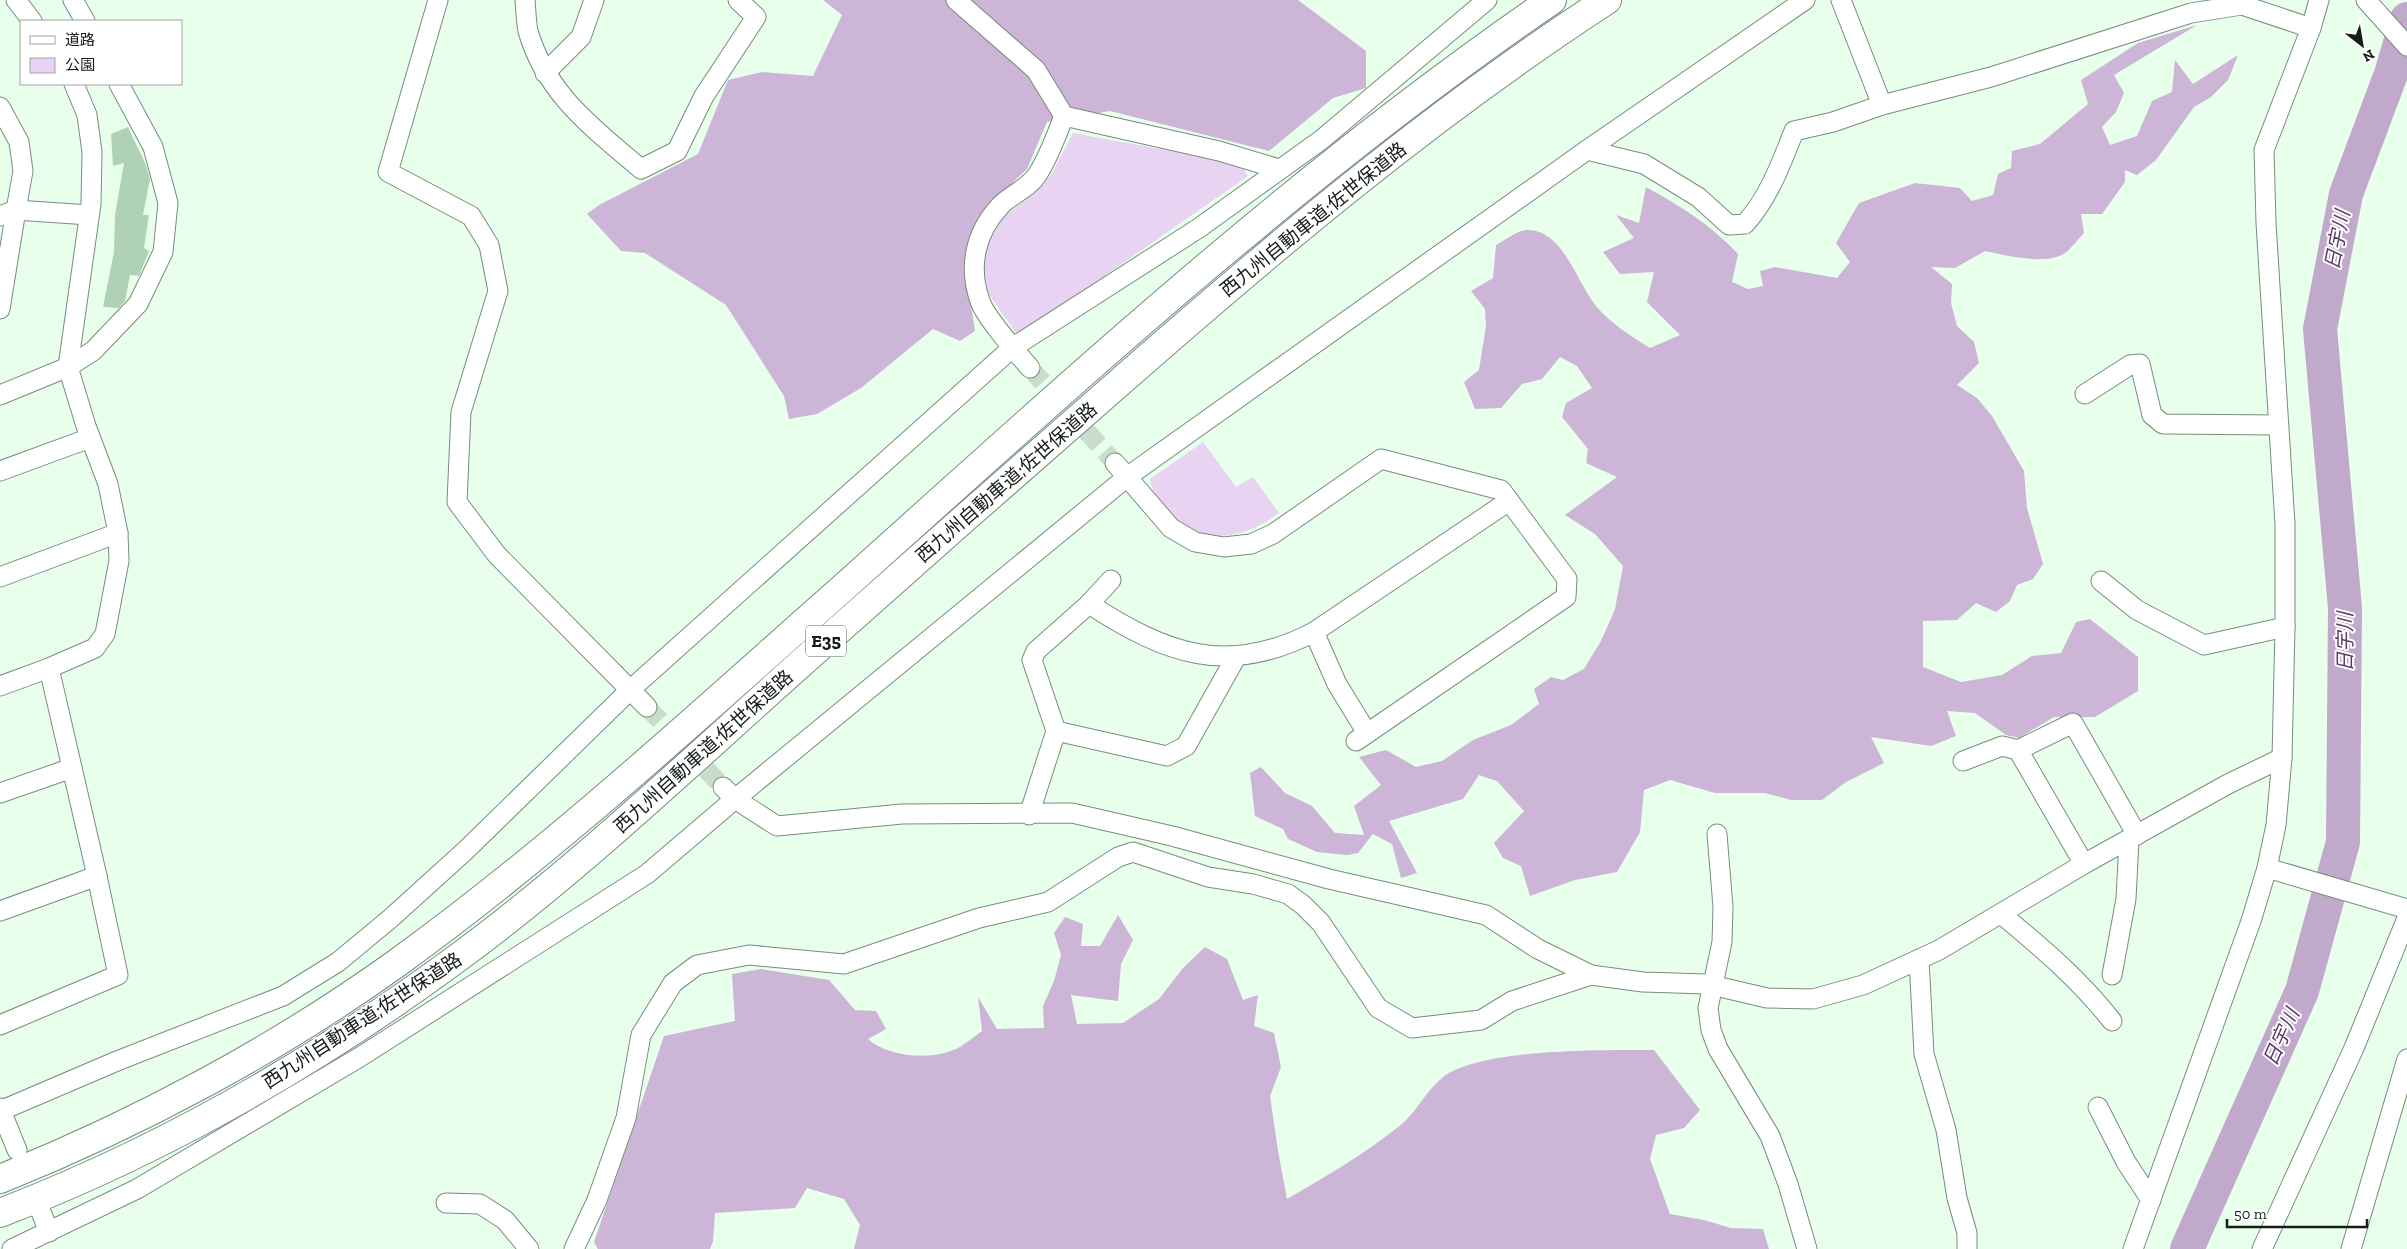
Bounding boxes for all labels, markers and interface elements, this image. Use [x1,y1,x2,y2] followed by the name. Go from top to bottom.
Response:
[20,20,182,85] legend
[2337,20,2387,70] north arrow
[65,31,95,49] text: 道路
[2359,46,2377,66] text: N
[65,56,95,74] text: 公園
[1216,137,1411,301] street label: 西九州自動車道;佐世保道路
[2319,206,2355,272] water label: 日宇川
[911,397,1102,567] street label: 西九州自動車道;佐世保道路
[2333,610,2357,672] water label: 日宇川
[806,626,846,656] road number: E35
[609,665,797,838] street label: 西九州自動車道;佐世保道路
[259,947,466,1093] street label: 西九州自動車道;佐世保道路
[2258,1003,2305,1069] water label: 日宇川
[2227,1196,2367,1228] scale bar
[2234,1205,2267,1223] text: 50 m

